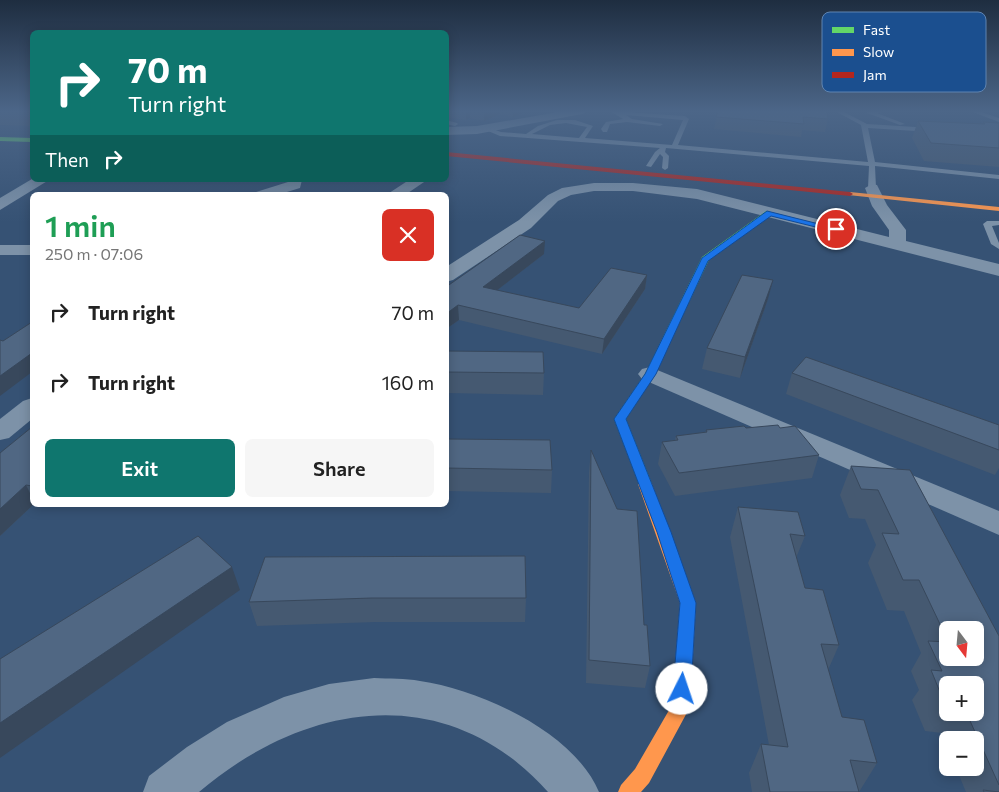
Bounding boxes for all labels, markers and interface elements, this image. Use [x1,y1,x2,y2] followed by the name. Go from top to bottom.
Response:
[822,12,986,92] legend
[863,21,890,38] text: Fast
[863,43,894,60] text: Slow
[128,47,208,90] text: 70 m
[45,50,110,115] icon: right
[863,66,887,83] text: Jam
[128,90,226,117] text: Turn right
[99,145,127,173] icon: right
[45,148,89,171] text: Then
[45,206,116,243] text: 1 min
[815,208,857,250] pin
[382,209,434,261] button: close
[822,215,850,243] icon: arrive
[45,244,143,263] text: 250 m · 07:06
[45,298,73,326] icon: right
[88,301,175,324] text: Turn right
[391,301,434,324] text: 70 m
[45,368,73,396] icon: right
[88,371,175,394] text: Turn right
[382,371,434,394] text: 160 m
[45,439,235,497] button: Exit
[245,439,434,497] button: Share
[939,621,984,666] north arrow
[939,621,984,776] map controls
[655,662,707,714] position arrow
[939,676,984,721] button: +
[939,731,984,776] button: −

